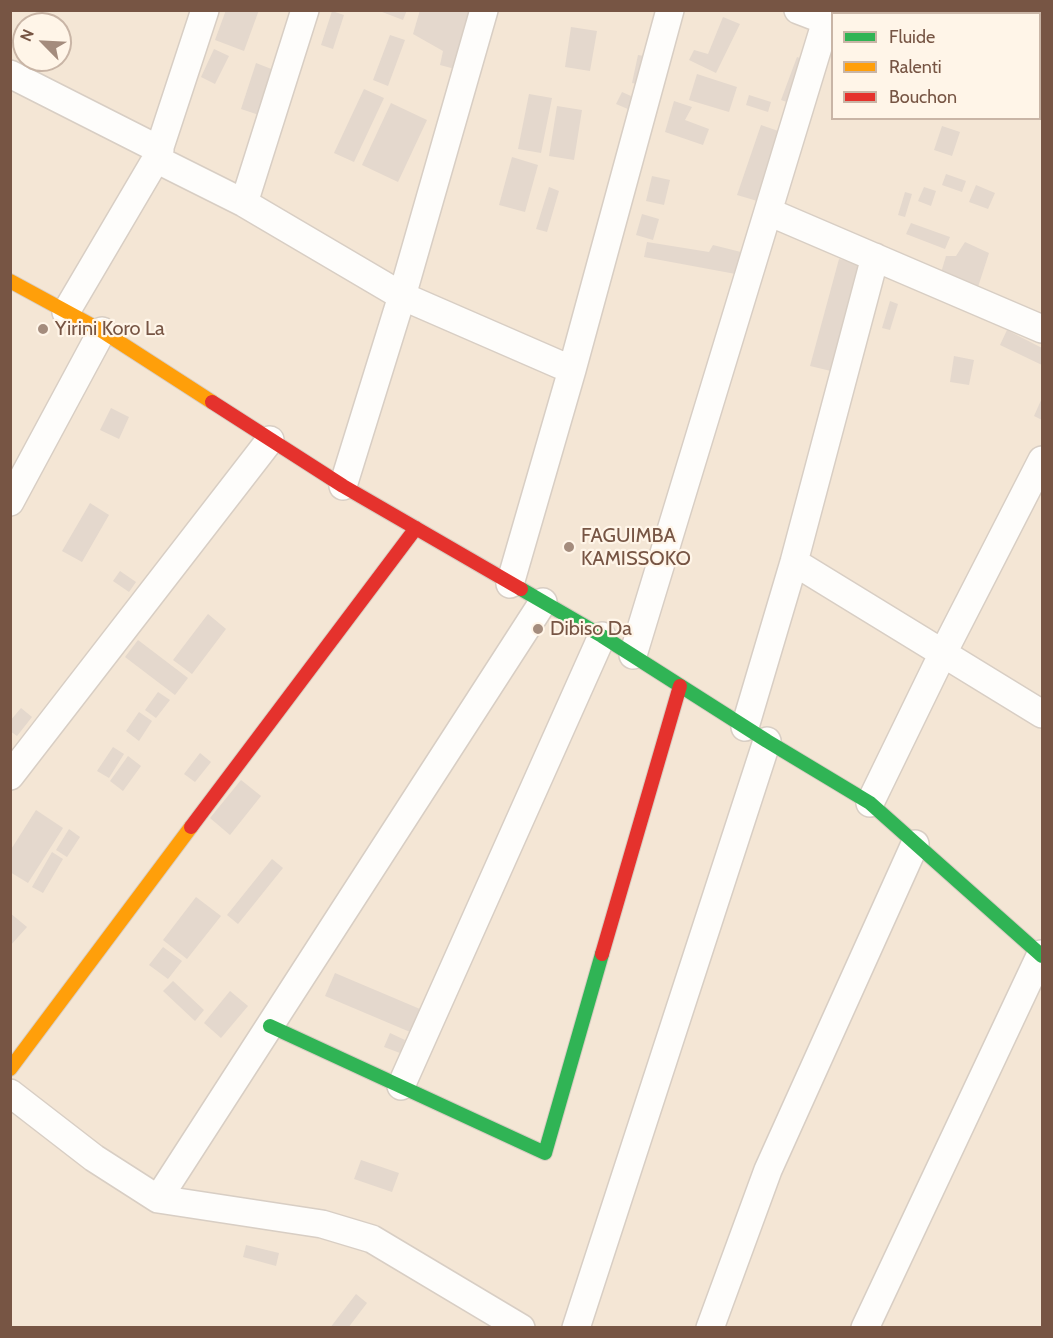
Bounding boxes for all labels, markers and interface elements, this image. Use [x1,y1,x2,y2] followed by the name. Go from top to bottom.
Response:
[12,12,72,72] north arrow
[831,12,1041,120] legend
[16,26,38,44] text: N
[889,26,935,48] text: Fluide
[889,56,942,78] text: Ralenti
[889,86,957,108] text: Bouchon
[55,317,165,341] place label: Yirini Koro La
[36,322,50,336] marker: Yirini Koro La
[581,524,691,571] place label: FAGUIMBA KAMISSOKO
[562,540,576,554] marker: FAGUIMBA KAMISSOKO
[550,617,632,641] place label: Dibiso Da
[531,622,545,636] marker: Dibiso Da

